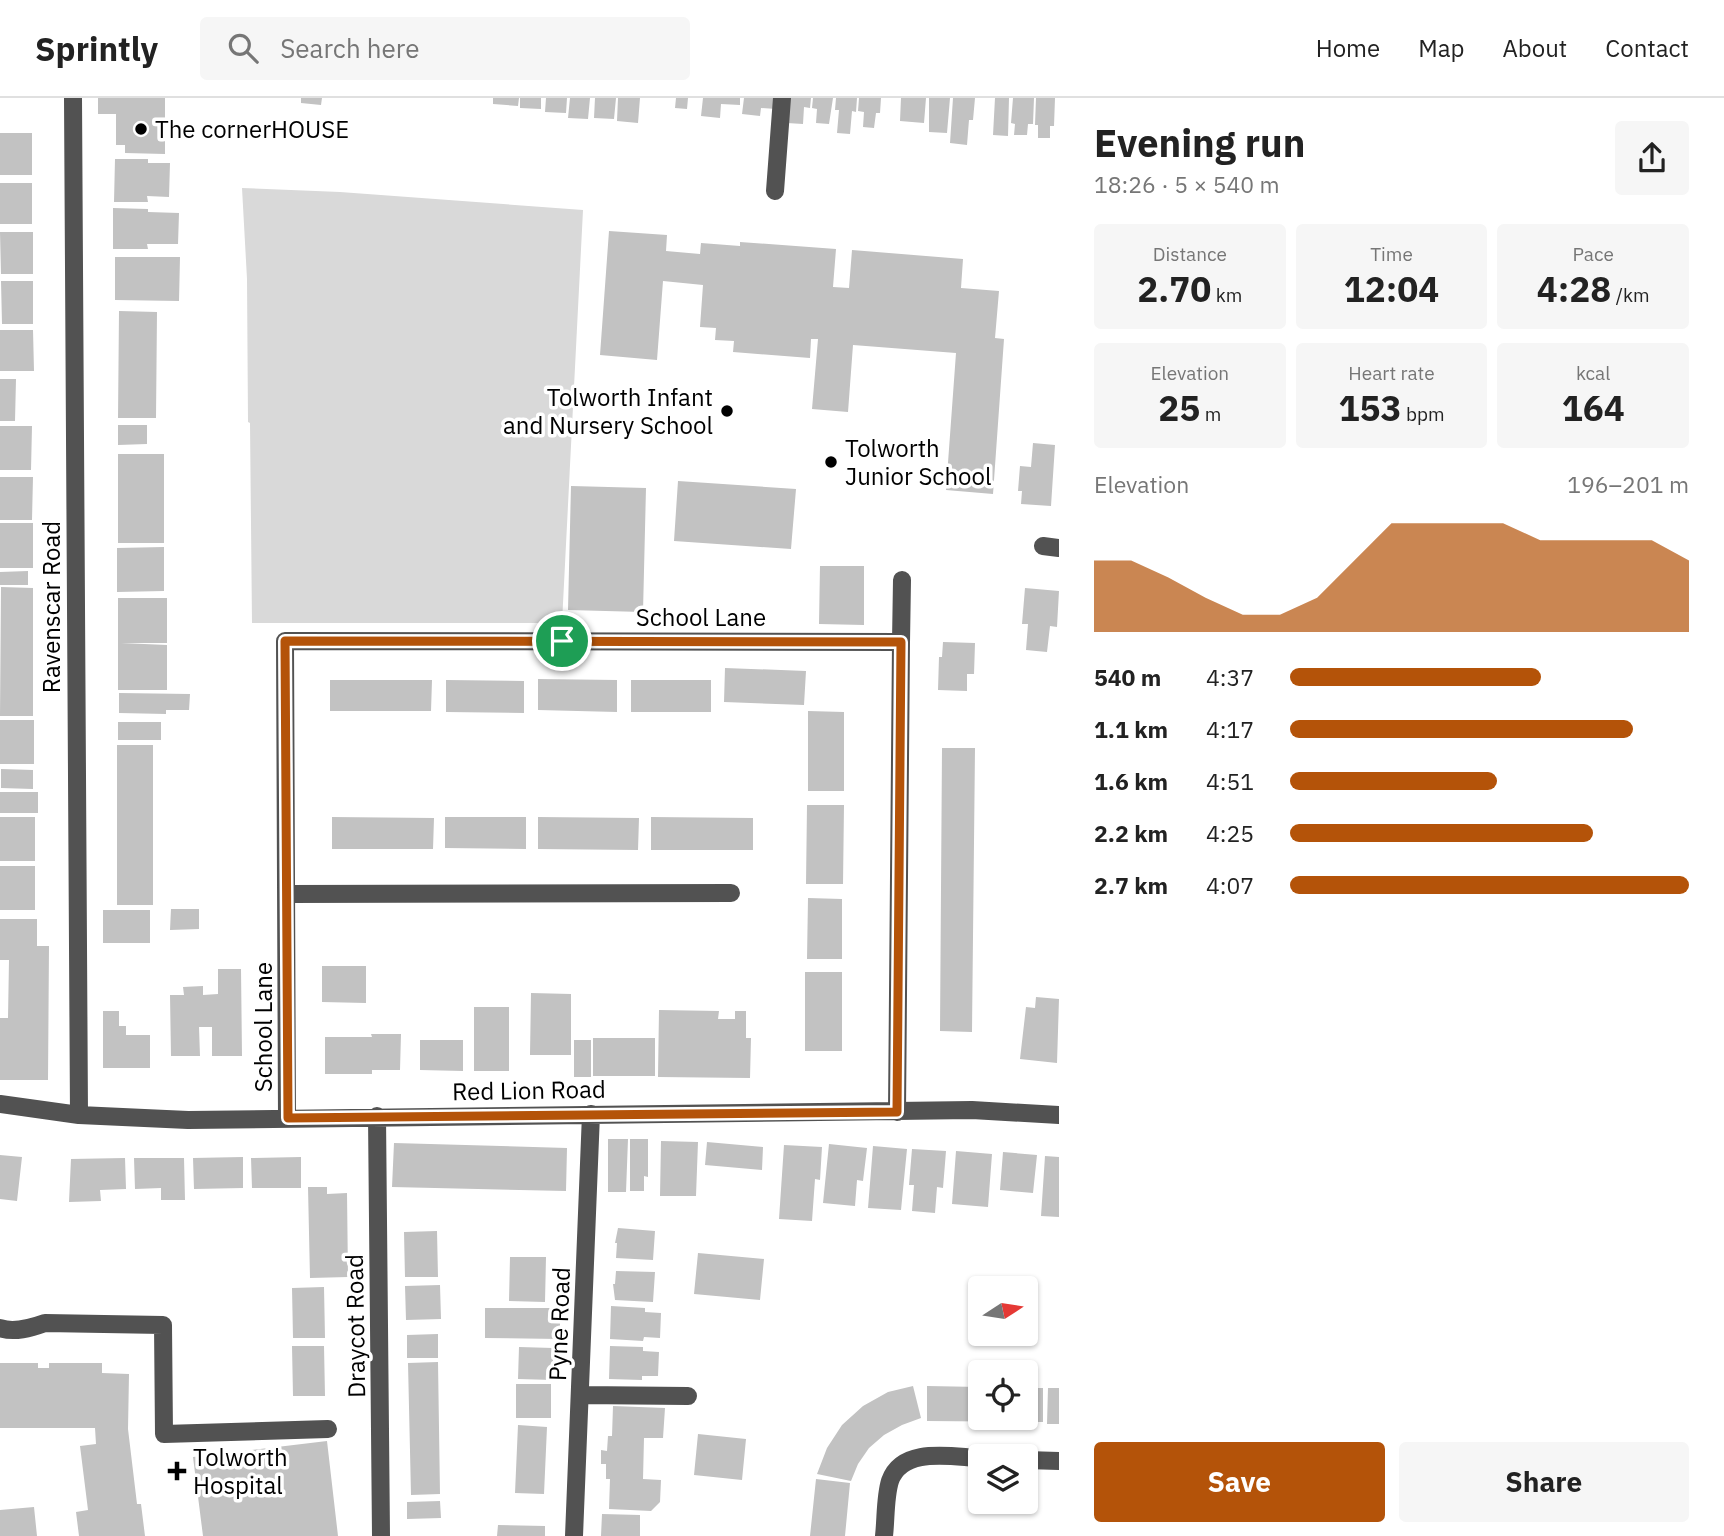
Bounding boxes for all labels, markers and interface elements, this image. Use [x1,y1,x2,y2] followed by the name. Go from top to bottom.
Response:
[200,17,690,80] search box
[35,27,158,70] text: Sprintly
[224,29,262,67] icon: search
[280,31,420,65] text: Search here
[1316,32,1380,64] text: Home
[1418,32,1464,64] text: Map
[1502,32,1567,64] text: About
[1605,32,1689,64] text: Contact
[155,113,349,145] place label: The cornerHOUSE
[1094,118,1305,167] text: Evening run
[133,121,149,137] marker: The cornerHOUSE
[1615,121,1689,195] button: share
[1094,169,1280,199] text: 18:26 · 5 × 540 m
[1153,242,1227,266] text: Distance
[1370,242,1413,266] text: Time
[1572,242,1614,266] text: Pace
[1137,266,1211,312] text: 2.70
[1344,266,1439,312] text: 12:04
[1537,266,1611,312] text: 4:28
[1211,283,1242,307] text: km
[1611,283,1650,307] text: /km
[1150,361,1229,385] text: Elevation
[1348,361,1435,385] text: Heart rate
[1576,361,1610,385] text: kcal
[503,381,713,441] place label: Tolworth Infant and Nursery School
[1158,385,1200,431] text: 25
[1338,385,1401,431] text: 153
[1562,385,1625,431] text: 164
[1200,402,1221,426] text: m
[1401,402,1445,426] text: bpm
[719,403,735,419] marker: Tolworth Infant and Nursery School
[845,432,991,492] place label: Tolworth Junior School
[823,454,839,470] marker: Tolworth Junior School
[1094,469,1189,499] text: Elevation
[1567,469,1689,499] text: 196–201 m
[35,521,67,693] street label: Ravenscar Road
[636,601,766,633] street label: School Lane
[532,611,592,671] pin
[543,622,581,660] icon: arrive
[1094,662,1161,692] text: 540 m
[1206,662,1254,692] text: 4:37
[1094,714,1168,744] text: 1.1 km
[1206,714,1254,744] text: 4:17
[1094,766,1168,796] text: 1.6 km
[1206,766,1254,796] text: 4:51
[1094,818,1168,848] text: 2.2 km
[1206,818,1254,848] text: 4:25
[1094,870,1168,900] text: 2.7 km
[1206,870,1254,900] text: 4:07
[247,962,279,1092] street label: School Lane
[452,1073,606,1107] street label: Red Lion Road
[338,1254,372,1398] street label: Draycot Road
[541,1266,577,1382] street label: Pyne Road
[968,1276,1038,1346] north arrow
[968,1276,1038,1514] map controls
[968,1360,1038,1430] button: locate
[193,1441,288,1501] place label: Tolworth Hospital
[1094,1442,1385,1522] button: Save
[1399,1442,1689,1522] button: Share
[968,1444,1038,1514] button: layers
[167,1461,187,1481] marker: Tolworth Hospital

